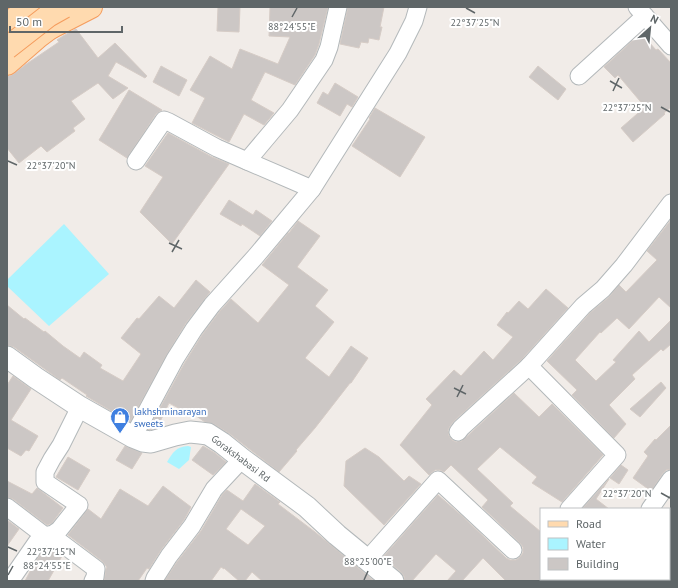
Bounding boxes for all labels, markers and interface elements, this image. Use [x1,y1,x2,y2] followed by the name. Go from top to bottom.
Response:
[10,8,122,34] scale bar
[630,8,670,48] north arrow
[648,11,661,27] text: N
[16,14,42,29] text: 50 m
[450,16,500,29] text: 22°37'25"N
[268,20,316,33] text: 88°24'55"E
[602,101,652,114] text: 22°37'25"N
[26,159,76,172] text: 22°37'20"N
[134,405,207,430] place label: lakhshminarayan sweets
[109,406,131,434] shop icon: lakhshminarayan sweets
[209,432,273,485] street label: Gorakshabasi Rd
[602,487,652,500] text: 22°37'20"N
[540,508,670,580] legend
[576,516,601,531] text: Road
[576,536,606,551] text: Water
[26,545,76,558] text: 22°37'15"N
[344,555,392,568] text: 88°25'00"E
[576,556,619,571] text: Building
[23,559,71,572] text: 88°24'55"E

